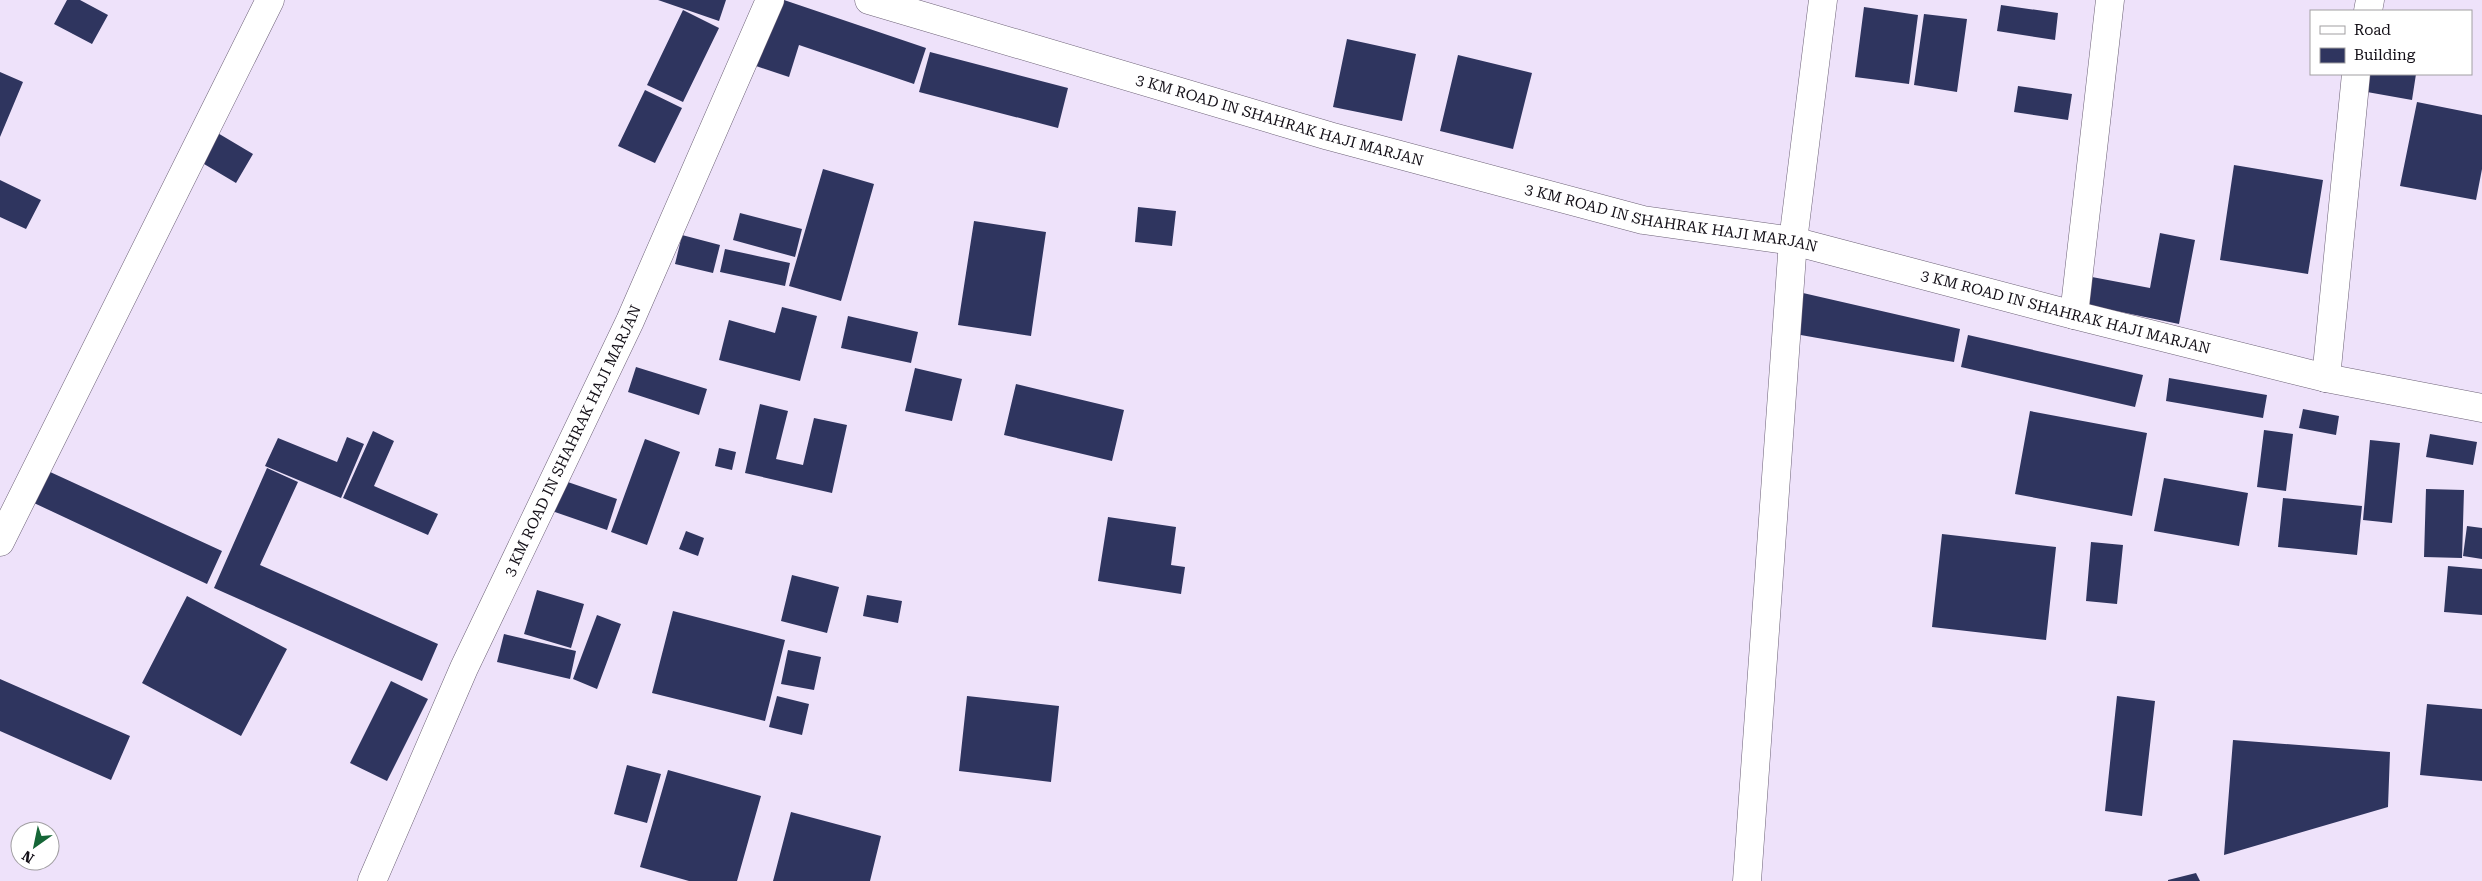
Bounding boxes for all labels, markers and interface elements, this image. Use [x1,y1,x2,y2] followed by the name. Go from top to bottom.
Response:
[2310,10,2472,75] legend
[2354,21,2391,39] text: Road
[2354,46,2416,64] text: Building
[1134,70,1425,170] street label: 3 KM ROAD IN SHAHRAK HAJI MARJAN
[1523,180,1819,256] street label: 3 KM ROAD IN SHAHRAK HAJI MARJAN
[1919,266,2212,358] street label: 3 KM ROAD IN SHAHRAK HAJI MARJAN
[500,302,645,579] street label: 3 KM ROAD IN SHAHRAK HAJI MARJAN
[10,821,60,871] north arrow
[19,847,37,867] text: N

